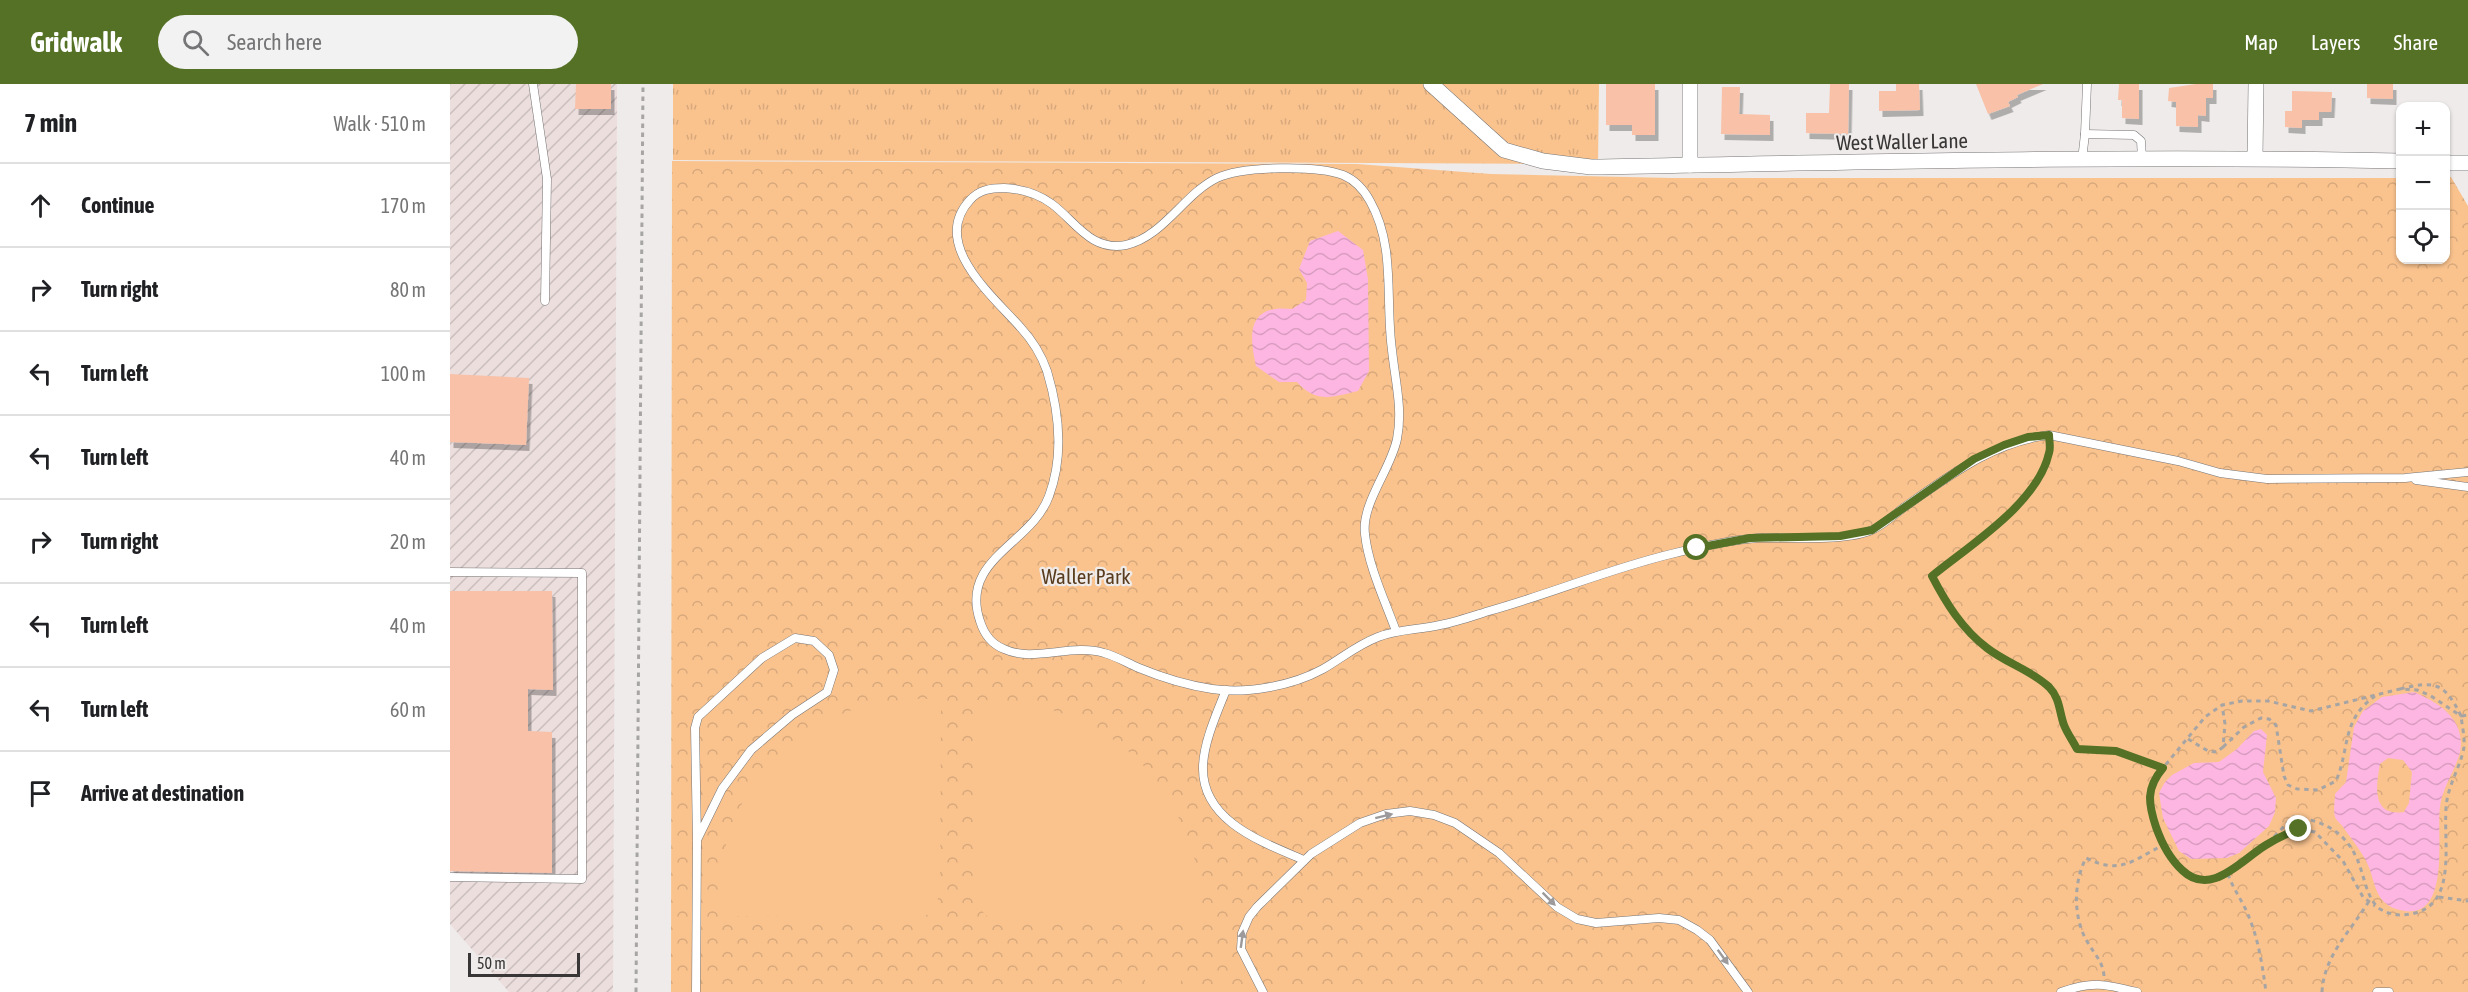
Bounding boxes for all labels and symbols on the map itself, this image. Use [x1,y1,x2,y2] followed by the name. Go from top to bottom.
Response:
[1836,128,1968,154] street label: West Waller Lane
[1683,534,1709,560] route start
[1042,564,1130,588] park label: Waller Park
[1375,810,1393,820] one-way arrow
[2285,815,2311,841] route end
[1542,891,1556,905] one-way arrow
[1238,929,1247,948] one-way arrow
[1716,949,1728,964] one-way arrow
[468,950,580,978] scale bar

